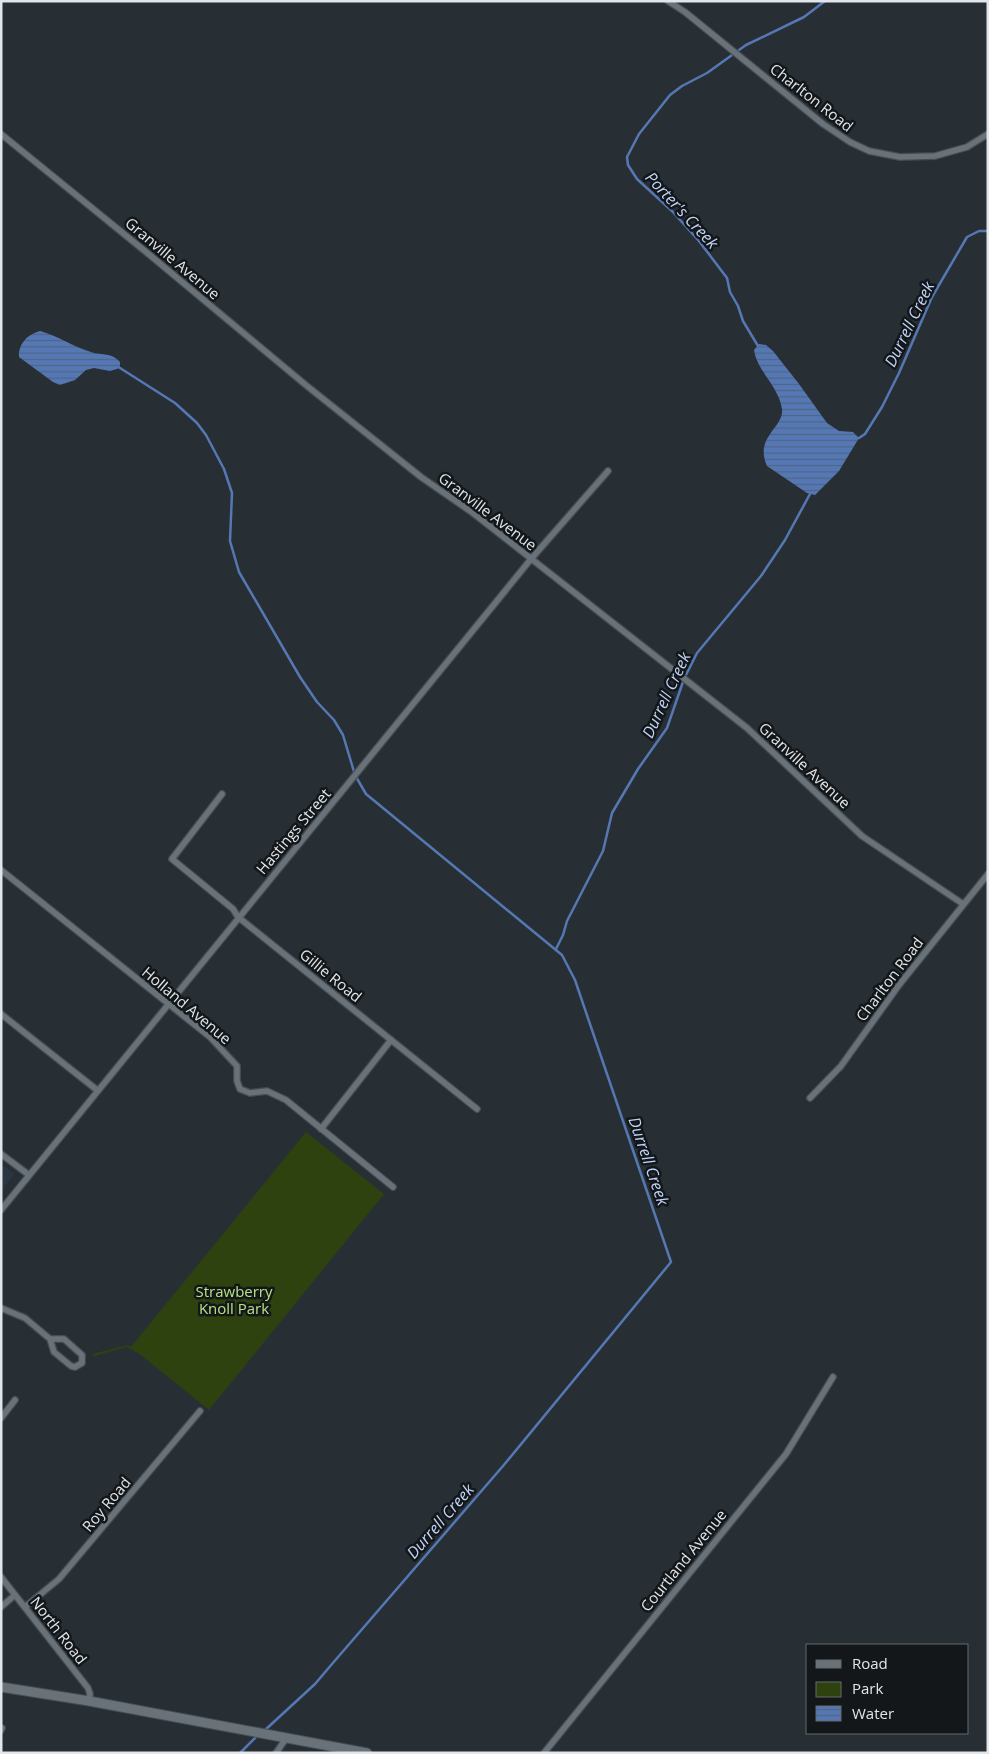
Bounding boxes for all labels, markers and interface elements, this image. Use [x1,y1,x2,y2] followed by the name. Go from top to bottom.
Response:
[766,58,858,136] street label: Charlton Road
[641,167,724,254] water label: Porter's Creek
[121,212,225,304] street label: Granville Avenue
[879,277,940,370] water label: Durrell Creek
[435,468,541,554] street label: Granville Avenue
[637,647,696,741] water label: Durrell Creek
[755,717,855,813] street label: Granville Avenue
[251,784,335,878] street label: Hastings Street
[851,933,927,1025] street label: Charlton Road
[296,944,366,1006] street label: Gillie Road
[138,962,236,1048] street label: Holland Avenue
[624,1114,675,1209] water label: Durrell Creek
[195,1281,273,1318] park label: Strawberry Knoll Park
[77,1472,135,1536] street label: Roy Road
[401,1478,479,1563] water label: Durrell Creek
[636,1505,730,1615] street label: Courtland Avenue
[26,1592,92,1668] street label: North Road
[806,1644,969,1734] legend
[852,1653,888,1673] text: Road
[852,1678,883,1698] text: Park
[852,1703,894,1723] text: Water

